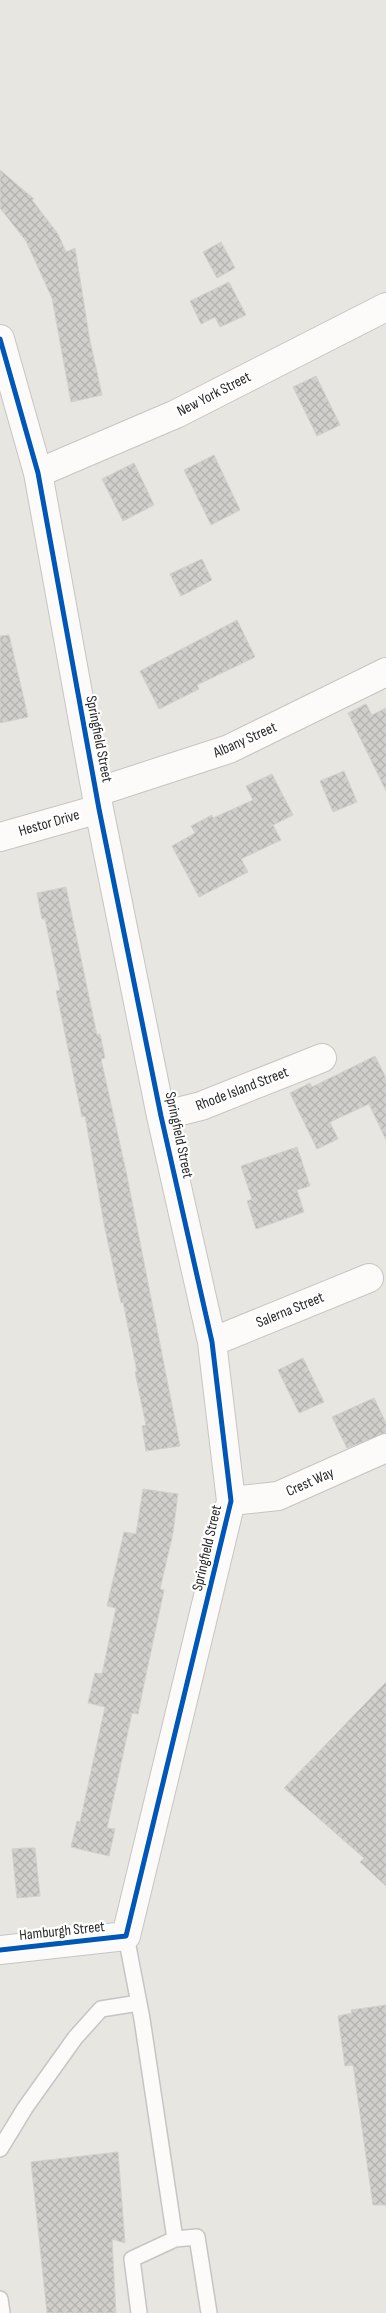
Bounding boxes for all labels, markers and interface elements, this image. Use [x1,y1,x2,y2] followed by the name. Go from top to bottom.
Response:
[174,367,254,421] street label: New York Street
[81,694,117,784] street label: Springfield Street
[209,717,280,763] street label: Albany Street
[16,805,82,841] street label: Hestor Drive
[193,1062,292,1115] street label: Rhode Island Street
[161,1090,198,1180] street label: Springfield Street
[253,1288,327,1332] street label: Salerna Street
[283,1463,337,1501] street label: Crest Way
[188,1503,226,1593] street label: Springfield Street
[18,1917,106,1945] street label: Hamburgh Street

